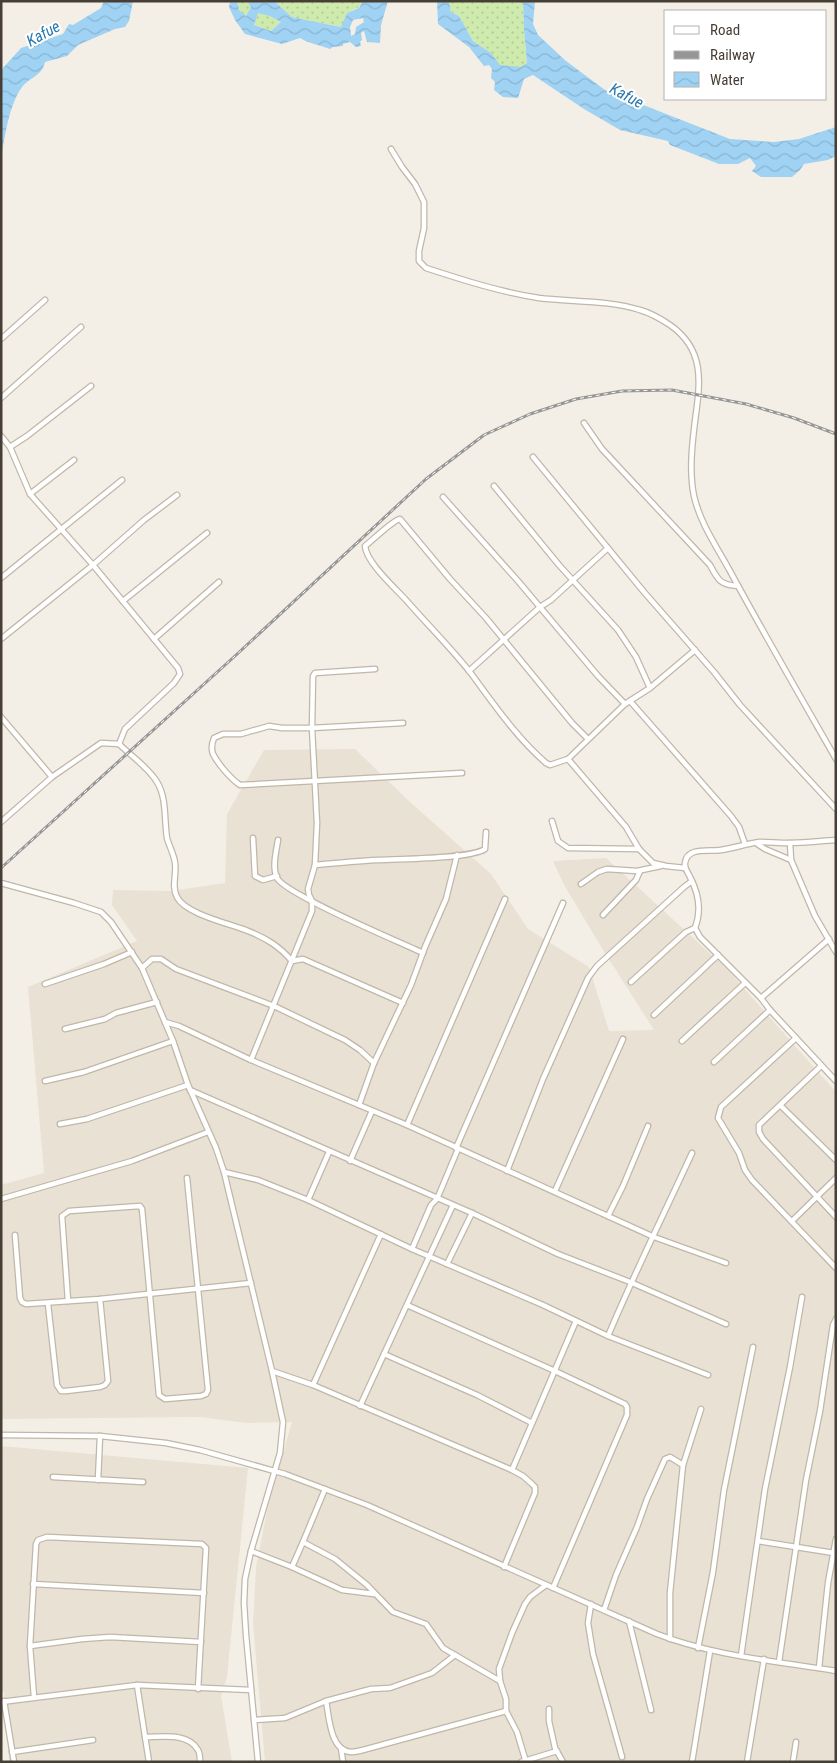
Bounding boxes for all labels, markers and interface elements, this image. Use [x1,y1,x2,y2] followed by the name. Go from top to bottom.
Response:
[664,10,827,100] legend
[23,17,63,50] water label: Kafue
[710,21,740,39] text: Road
[710,46,755,64] text: Railway
[710,71,745,89] text: Water
[607,79,647,112] water label: Kafue

